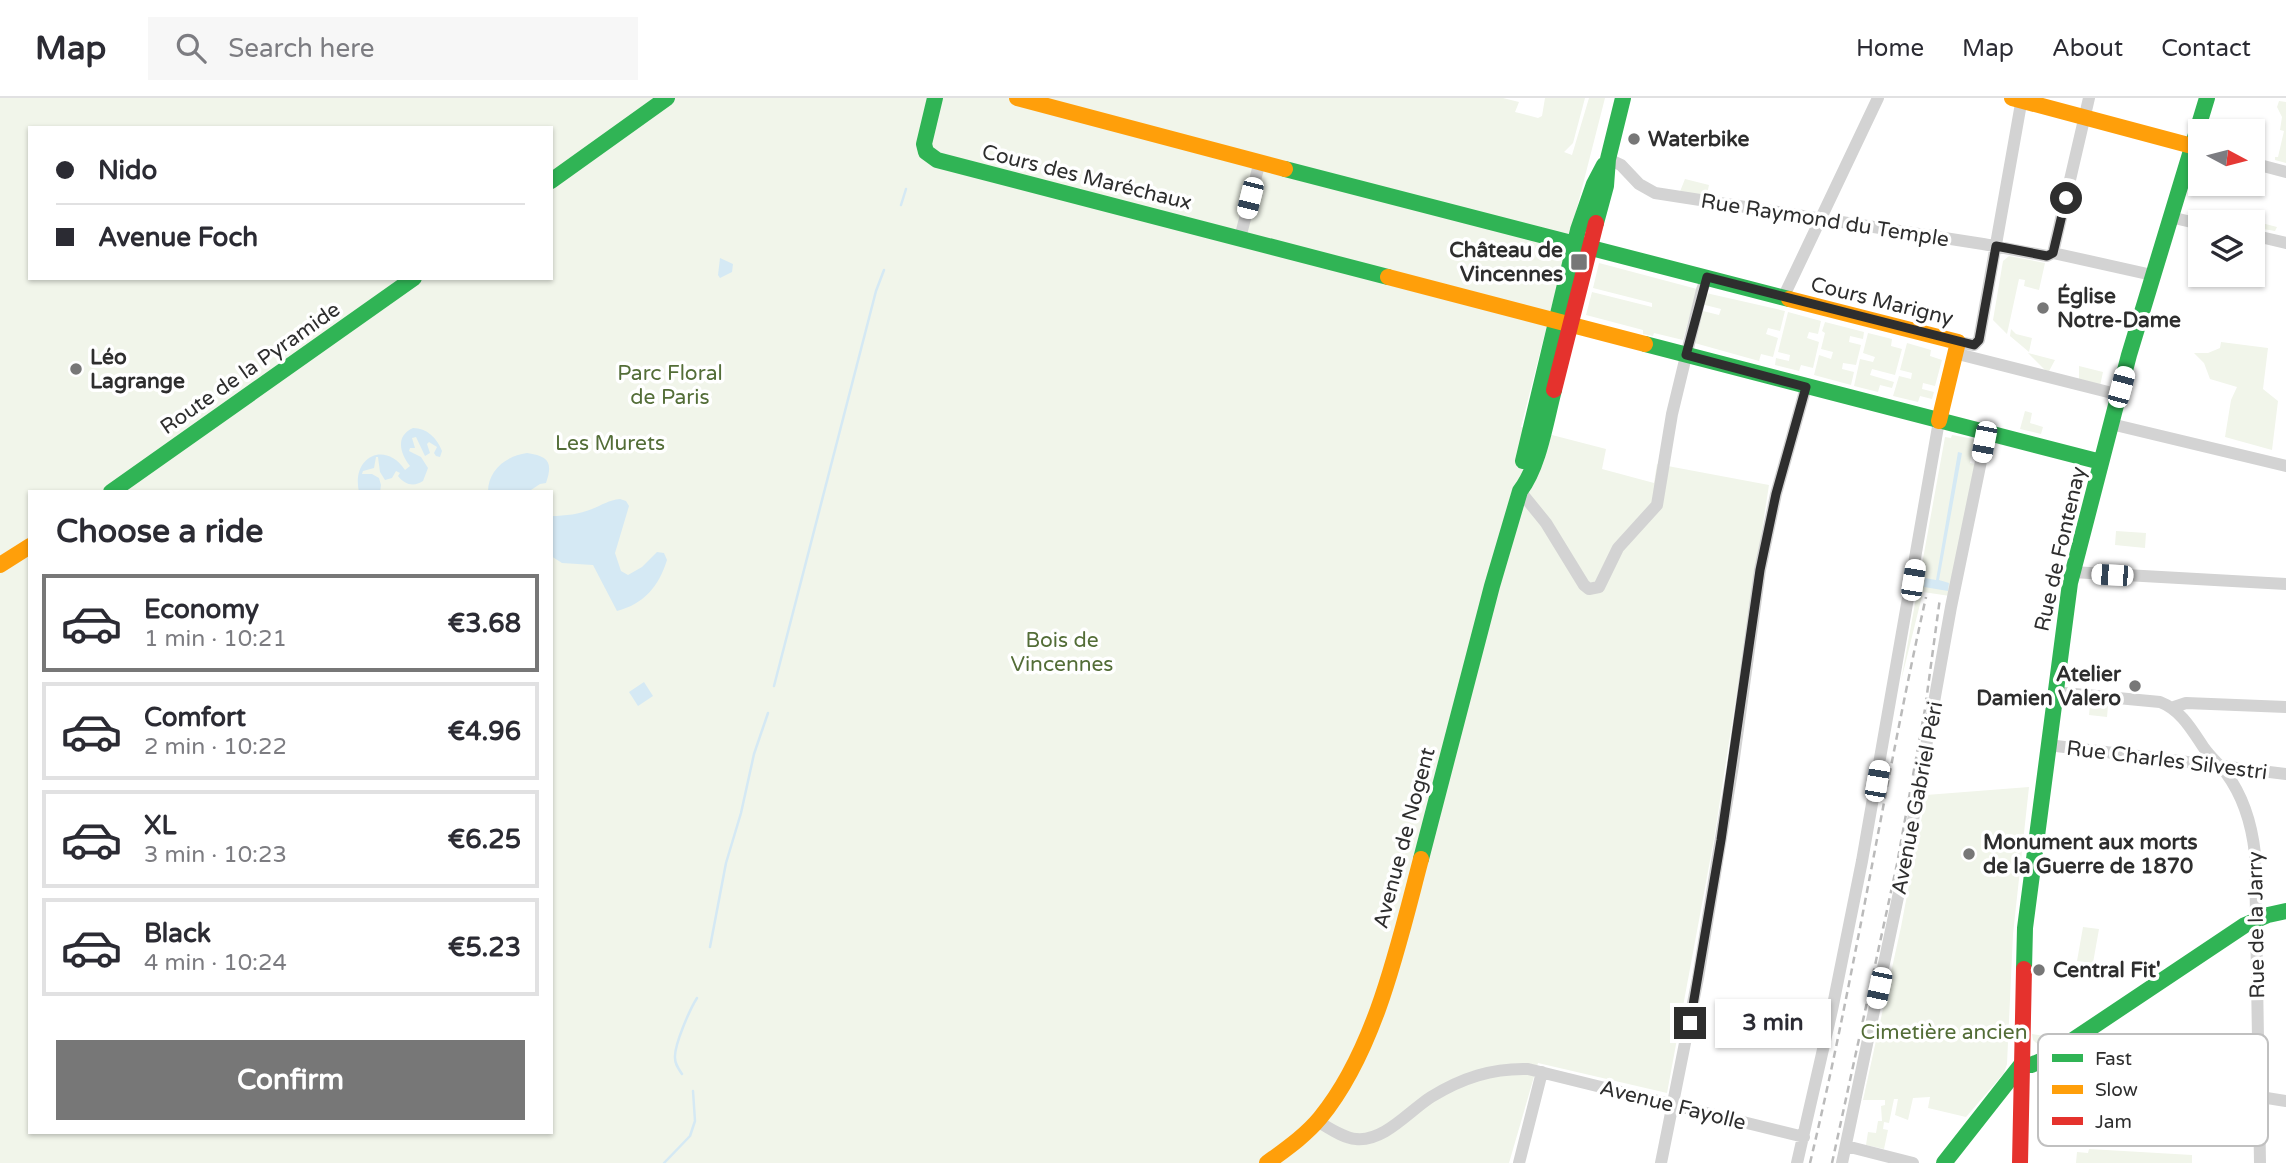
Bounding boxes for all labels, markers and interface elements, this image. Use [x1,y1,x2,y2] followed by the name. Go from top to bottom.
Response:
[148,17,638,80] search box
[35,29,106,68] text: Map
[172,29,210,67] icon: search
[228,33,374,64] text: Search here
[1856,34,1924,63] text: Home
[1962,34,2014,63] text: Map
[2052,34,2123,63] text: About
[2161,34,2251,63] text: Contact
[2188,119,2264,196] north arrow
[2188,119,2265,287] map controls
[1648,127,1749,152] place label: Waterbike
[1626,131,1642,147] marker: Waterbike
[979,139,1194,216] street label: Cours des Maréchaux
[98,155,157,186] text: Nido
[1235,175,1266,221] car
[2050,182,2082,214] route start
[1699,189,1951,252] street label: Rue Raymond du Temple
[2188,210,2265,287] button: layers
[98,222,258,253] text: Avenue Foch
[1449,238,1563,287] place label: Château de Vincennes
[1569,252,1589,272] marker: Château de Vincennes
[1808,272,1956,331] street label: Cours Marigny
[2057,283,2181,333] place label: Église Notre-Dame
[156,297,345,440] street label: Route de la Pyramide
[2035,300,2051,316] marker: Église Notre-Dame
[90,345,185,394] place label: Léo Lagrange
[68,361,84,377] marker: Léo Lagrange
[617,361,723,410] park label: Parc Floral de Paris
[2106,364,2137,410] car
[1970,419,1999,465] car
[555,431,665,456] park label: Les Murets
[2029,464,2092,634] street label: Rue de Fontenay
[56,513,263,551] text: Choose a ride
[1900,558,1927,602] car
[2091,563,2134,587] car
[60,592,123,655] icon: car
[144,594,259,625] text: Economy
[448,608,521,639] text: €3.68
[144,625,287,653] text: 1 min · 10:21
[1011,628,1113,677] park label: Bois de Vincennes
[1976,662,2122,711] place label: Atelier Damien Valero
[2127,678,2143,694] marker: Atelier Damien Valero
[1886,699,1948,897] street label: Avenue Gabriel Péri
[60,700,123,763] icon: car
[144,702,246,733] text: Comfort
[448,716,521,747] text: €4.96
[144,733,287,761] text: 2 min · 10:22
[2065,736,2269,785] street label: Rue Charles Silvestri
[1368,745,1441,931] street label: Avenue de Nogent
[1864,758,1891,804] car
[60,808,123,871] icon: car
[144,810,176,841] text: XL
[448,824,521,855] text: €6.25
[1983,830,2198,879] place label: Monument aux morts de la Guerre de 1870
[144,841,287,869] text: 3 min · 10:23
[1961,846,1977,862] marker: Monument aux morts de la Guerre de 1870
[2243,851,2270,999] street label: Rue de la Jarry
[60,916,123,979] icon: car
[144,918,211,949] text: Black
[448,932,521,963] text: €5.23
[144,949,287,977] text: 4 min · 10:24
[2053,958,2161,983] place label: Central Fit'
[2031,962,2047,978] marker: Central Fit'
[1865,965,1894,1011] car
[1714,998,1830,1048] callout: 3 min
[1674,1007,1706,1039] route end
[1742,1009,1804,1037] text: 3 min
[1861,1020,2027,1045] park label: Cimetière ancien
[2038,1034,2268,1146] legend
[56,1040,525,1120] button: Confirm
[2095,1048,2132,1070] text: Fast
[1597,1075,1749,1136] street label: Avenue Fayolle
[2095,1079,2138,1101] text: Slow
[2095,1111,2132,1133] text: Jam

